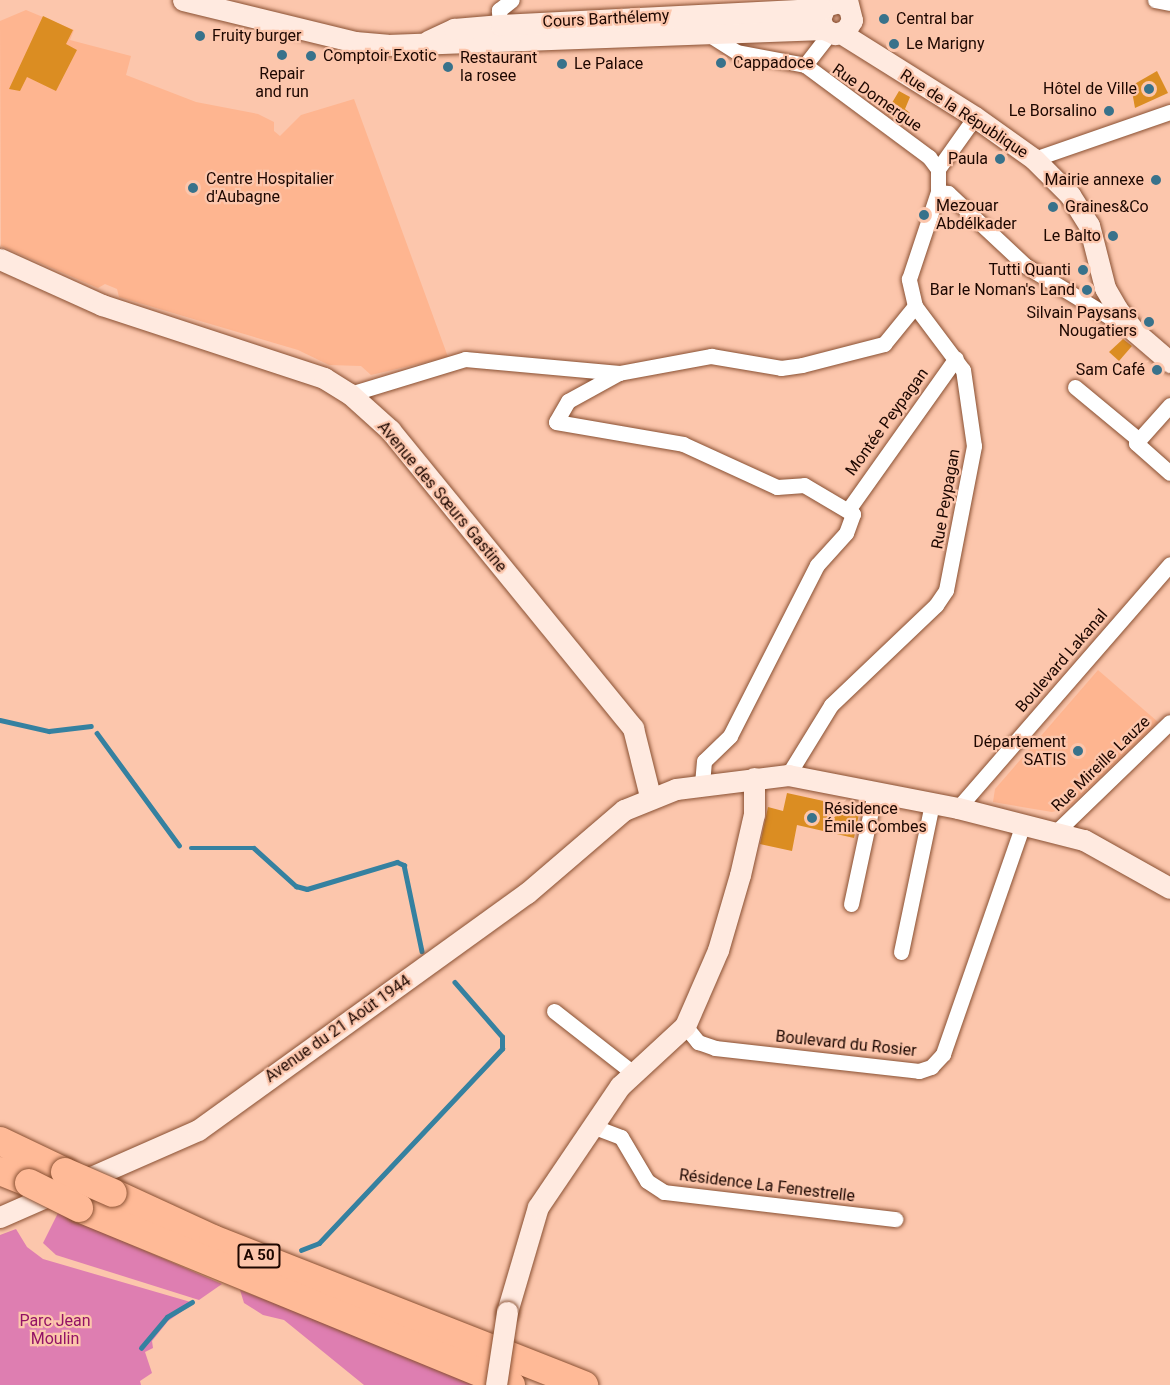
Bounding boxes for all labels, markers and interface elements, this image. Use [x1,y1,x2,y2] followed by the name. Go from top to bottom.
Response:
[542,6,670,32] street label: Cours Barthélemy
[896,9,974,29] place label: Central bar
[877,12,891,26] marker: Central bar
[212,26,302,46] place label: Fruity burger
[193,29,207,43] marker: Fruity burger
[906,34,984,54] place label: Le Marigny
[887,37,901,51] marker: Le Marigny
[323,46,437,66] place label: Comptoir Exotic
[275,48,289,62] marker: Repair and run
[460,48,537,86] place label: Restaurant la rosee
[304,49,318,63] marker: Comptoir Exotic
[733,53,814,73] place label: Cappadoce
[574,54,643,74] place label: Le Palace
[714,56,728,70] marker: Cappadoce
[555,57,569,71] marker: Le Palace
[441,60,455,74] marker: Restaurant la rosee
[829,60,925,136] street label: Rue Domergue
[255,64,309,102] place label: Repair and run
[897,66,1031,162] street label: Rue de la République
[1043,79,1137,99] place label: Hôtel de Ville
[1142,82,1156,96] marker: Hôtel de Ville
[1009,101,1097,121] place label: Le Borsalino
[1102,104,1116,118] marker: Le Borsalino
[948,149,988,169] place label: Paula
[993,152,1007,166] marker: Paula
[206,169,334,207] place label: Centre Hospitalier d'Aubagne
[1045,170,1144,190] place label: Mairie annexe
[1149,173,1163,187] marker: Mairie annexe
[184,179,202,197] marker: Centre Hospitalier d'Aubagne
[936,196,1017,234] place label: Mezouar Abdélkader
[1065,197,1149,217] place label: Graines&Co
[1046,200,1060,214] marker: Graines&Co
[917,208,931,222] marker: Mezouar Abdélkader
[1043,226,1101,246] place label: Le Balto
[1106,229,1120,243] marker: Le Balto
[989,260,1071,280] place label: Tutti Quanti
[1076,263,1090,277] marker: Tutti Quanti
[930,280,1075,300] place label: Bar le Noman's Land
[1080,283,1094,297] marker: Bar le Noman's Land
[1026,303,1137,341] place label: Silvain Paysans Nougatiers
[1142,315,1156,329] marker: Silvain Paysans Nougatiers
[1076,360,1145,380] place label: Sam Café
[1150,363,1164,377] marker: Sam Café
[842,364,932,480] street label: Montée Peypagan
[373,418,511,576] street label: Avenue des Sœurs Gastine
[928,447,964,551] street label: Rue Peypagan
[1012,606,1112,716] street label: Boulevard Lakanal
[1048,712,1154,816] street label: Rue Mireille Lauze
[973,732,1066,770] place label: Département SATIS
[1071,744,1085,758] marker: Département SATIS
[824,799,927,837] place label: Résidence Émile Combes
[805,811,819,825] marker: Résidence Émile Combes
[261,971,415,1087] street label: Avenue du 21 Août 1944
[775,1027,917,1061] street label: Boulevard du Rosier
[678,1166,856,1206] street label: Résidence La Fenestrelle
[236,1244,282,1268] road number: A 50
[19,1311,91,1349] park label: Parc Jean Moulin

